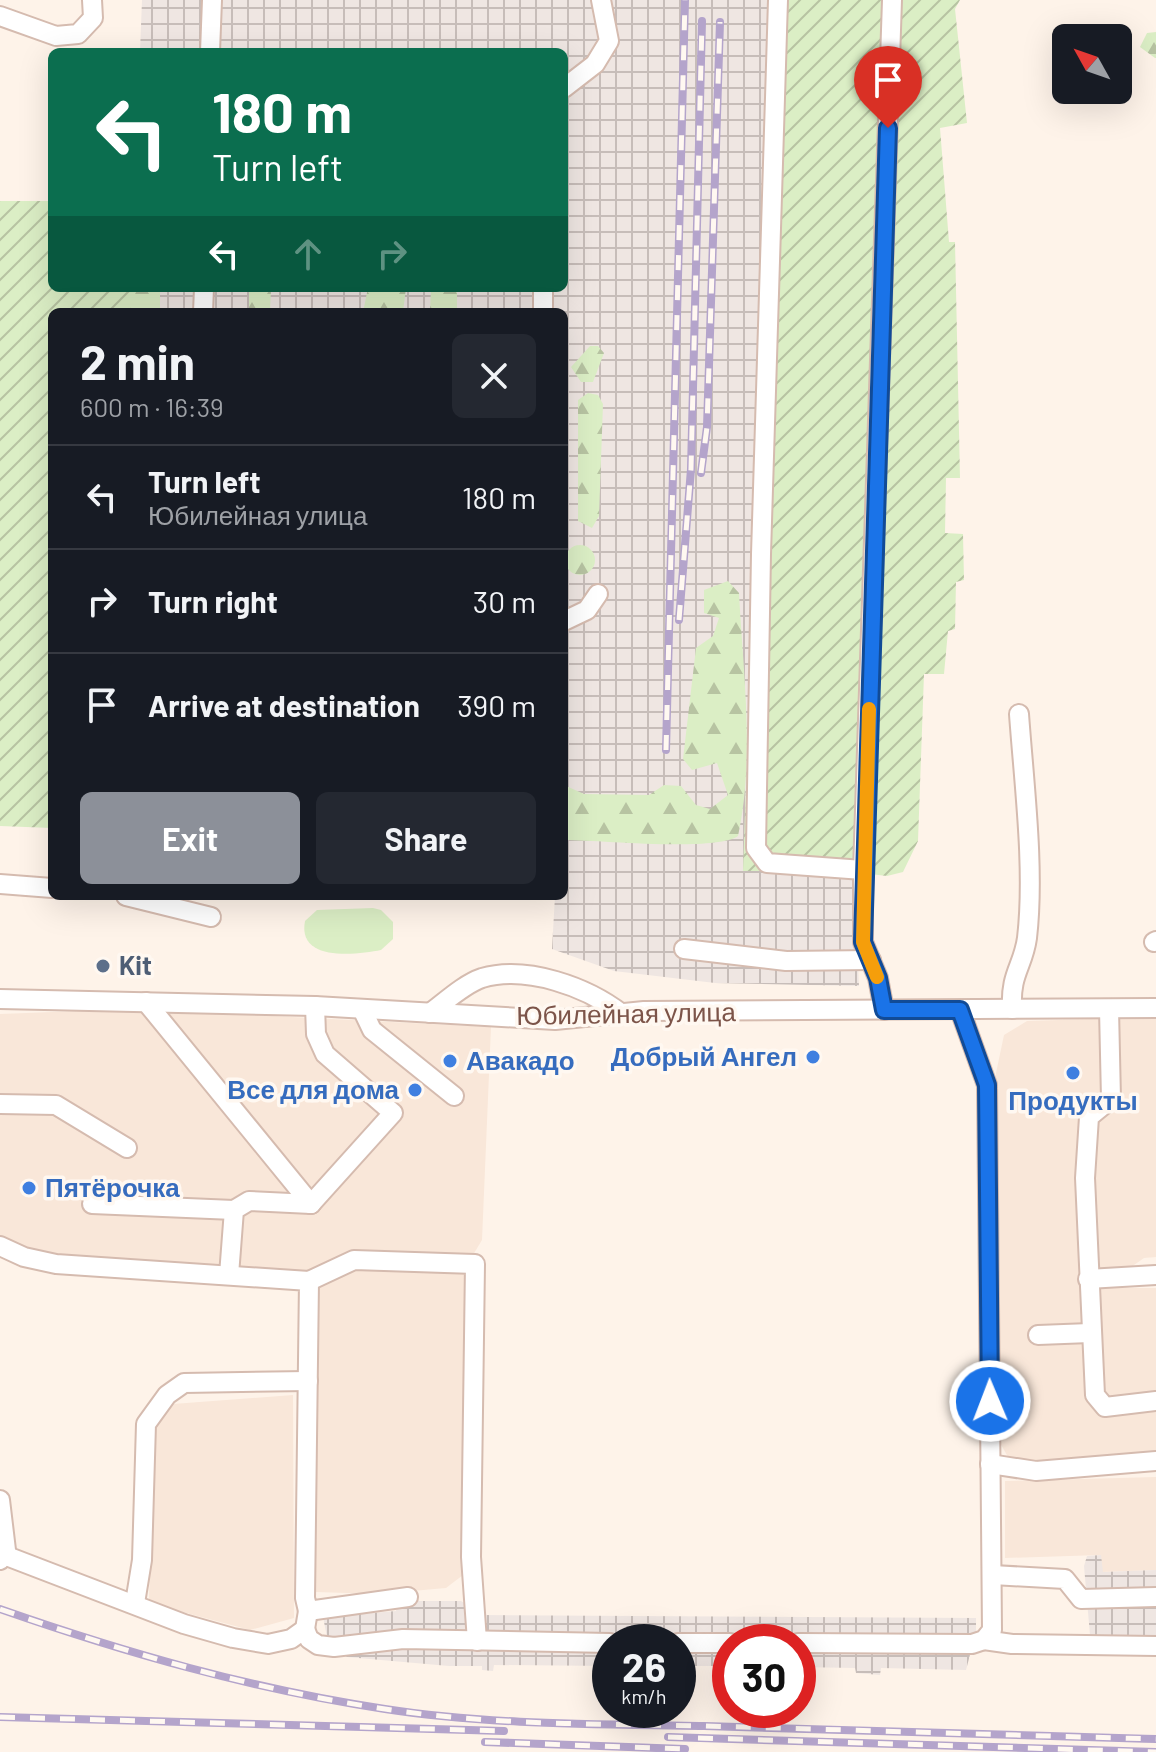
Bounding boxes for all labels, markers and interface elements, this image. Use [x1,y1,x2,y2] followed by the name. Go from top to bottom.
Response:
[1052,24,1132,104] north arrow
[1052,24,1132,104] map controls
[854,46,922,128] pin
[866,58,910,102] icon: arrive
[212,77,352,144] text: 180 m
[80,80,184,184] icon: left
[212,145,343,188] text: Turn left
[202,232,246,276] icon: left
[286,232,330,276] icon: ahead
[370,232,414,276] icon: right
[80,332,195,390] text: 2 min
[452,334,536,418] button: close
[80,391,224,422] text: 600 m · 16:39
[148,463,261,499] text: Turn left
[80,475,124,519] icon: left
[462,479,536,515] text: 180 m
[148,499,367,530] text: Юбилейная улица
[80,579,124,623] icon: right
[148,583,278,619] text: Turn right
[473,583,536,619] text: 30 m
[80,683,124,727] icon: arrive
[148,687,420,723] text: Arrive at destination
[457,687,536,723] text: 390 m
[80,792,300,884] button: Exit
[316,792,536,884] button: Share
[119,949,152,980] place label: Kit
[94,957,112,975] marker: Kit
[516,995,736,1030] street label: Юбилейная улица
[611,1040,797,1071] place label: Добрый Ангел
[466,1044,575,1075] place label: Авакадо
[804,1048,822,1066] marker: Добрый Ангел
[441,1052,459,1070] marker: Авакадо
[1064,1064,1082,1082] marker: Продукты
[227,1073,400,1104] place label: Все для дома
[406,1081,424,1099] marker: Все для дома
[1008,1084,1138,1115] place label: Продукты
[45,1171,180,1202] place label: Пятёрочка
[20,1179,38,1197] marker: Пятёрочка
[948,1359,1032,1443] position arrow
[712,1624,816,1728] speed limit sign: 30
[622,1642,666,1690] text: 26
[621,1684,667,1708] text: km/h

